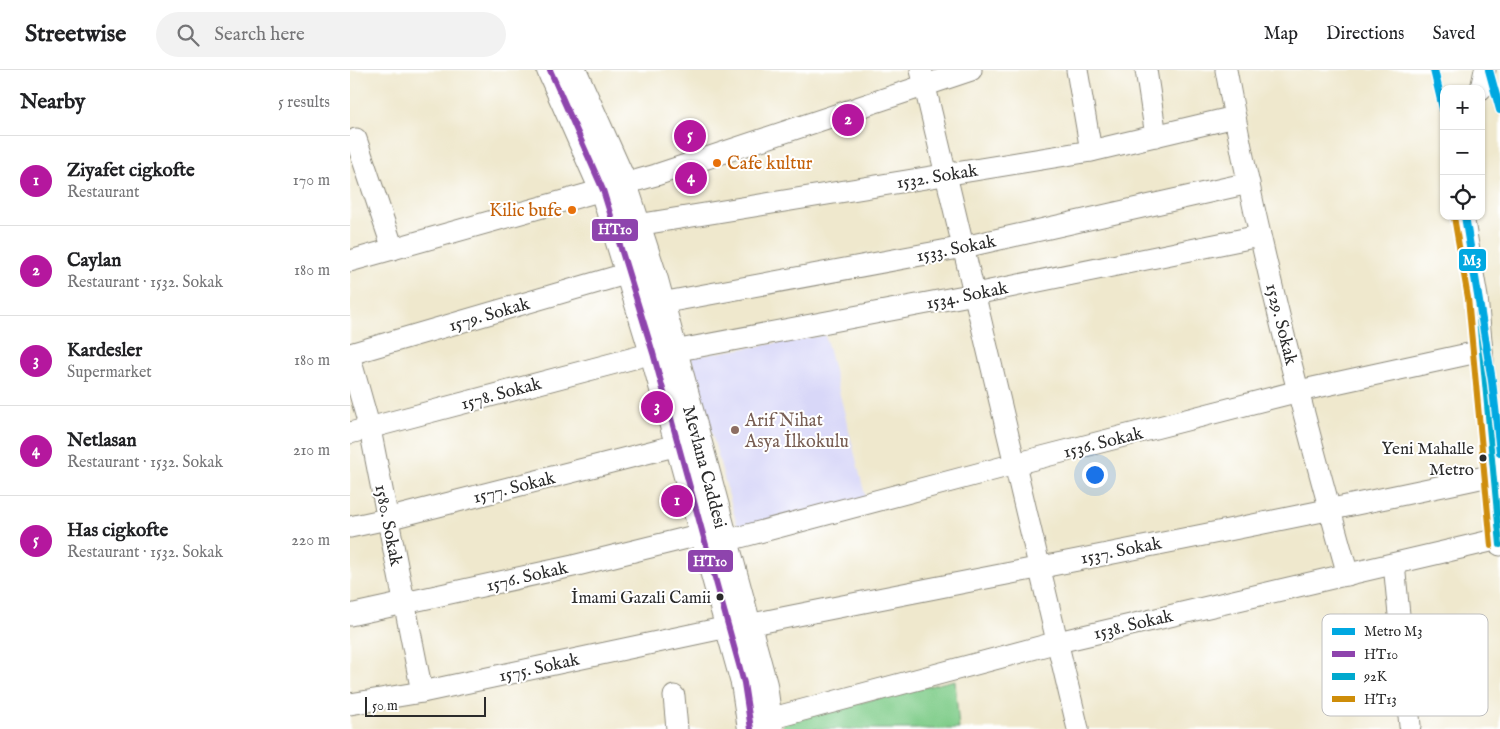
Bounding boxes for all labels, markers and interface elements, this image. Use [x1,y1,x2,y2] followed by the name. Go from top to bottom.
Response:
[156,12,506,57] search box
[25,19,126,50] text: Streetwise
[174,21,202,49] icon: search
[214,23,305,47] text: Search here
[1264,23,1298,46] text: Map
[1326,23,1404,46] text: Directions
[1432,23,1475,46] text: Saved
[1440,85,1485,220] map controls
[1440,85,1485,130] button: +
[20,89,85,116] text: Nearby
[278,93,330,113] text: 5 results
[832,101,864,139] pin: 2
[674,117,706,155] pin: 5
[1440,130,1485,175] button: −
[727,153,813,176] place label: Cafe kultur
[711,157,723,169] marker: Cafe kultur
[67,159,195,183] text: Ziyafet cigkofte
[675,159,707,197] pin: 4
[895,160,980,195] street label: 1532. Sokak
[33,171,39,191] text: 1
[293,171,330,191] text: 170 m
[1440,175,1485,220] button: locate
[67,183,140,203] text: Restaurant
[489,200,562,223] place label: Kilic bufe
[566,204,578,216] marker: Kilic bufe
[591,218,639,242] line badge: HT10
[598,221,632,239] text: HT10
[915,230,998,268] street label: 1533. Sokak
[1458,248,1487,272] line badge: M3
[67,249,121,273] text: Caylan
[1463,252,1481,270] text: M3
[32,261,40,281] text: 2
[294,261,330,281] text: 180 m
[67,273,223,293] text: Restaurant · 1532. Sokak
[924,277,1011,316] street label: 1534. Sokak
[1259,281,1302,368] street label: 1529. Sokak
[446,293,533,338] street label: 1579. Sokak
[67,339,142,363] text: Kardesler
[33,351,39,371] text: 3
[294,351,330,371] text: 180 m
[67,363,152,383] text: Supermarket
[459,373,545,416] street label: 1578. Sokak
[641,388,673,426] pin: 3
[676,403,731,531] street label: Mevlana Caddesi
[744,410,849,454] place label: Arif Nihat Asya İlkokulu
[1061,422,1146,464] street label: 1536. Sokak
[729,424,741,436] marker: Arif Nihat Asya İlkokulu
[67,429,137,453] text: Netlasan
[1382,439,1474,481] place label: Yeni Mahalle Metro
[32,441,40,461] text: 4
[293,441,330,461] text: 210 m
[67,453,223,473] text: Restaurant · 1532. Sokak
[1478,453,1488,463] marker: Yeni Mahalle Metro
[1082,462,1108,488] your location
[471,467,558,510] street label: 1577. Sokak
[368,482,407,568] street label: 1580. Sokak
[661,482,693,520] pin: 1
[67,519,168,543] text: Has cigkofte
[33,531,39,551] text: 5
[291,531,330,551] text: 220 m
[1079,532,1164,571] street label: 1537. Sokak
[67,543,223,563] text: Restaurant · 1532. Sokak
[687,549,734,573] line badge: HT10
[693,553,727,571] text: HT10
[484,557,571,598] street label: 1576. Sokak
[571,587,711,609] place label: İmami Gazali Camii
[715,592,725,602] marker: İmami Gazali Camii
[1091,605,1176,646] street label: 1538. Sokak
[1322,614,1488,716] legend
[1364,623,1422,641] text: Metro M3
[1364,646,1398,664] text: HT10
[497,649,582,688] street label: 1575. Sokak
[1363,668,1388,686] text: 92K
[1364,691,1397,709] text: HT13
[365,694,486,717] scale bar
[372,697,398,715] text: 50 m

